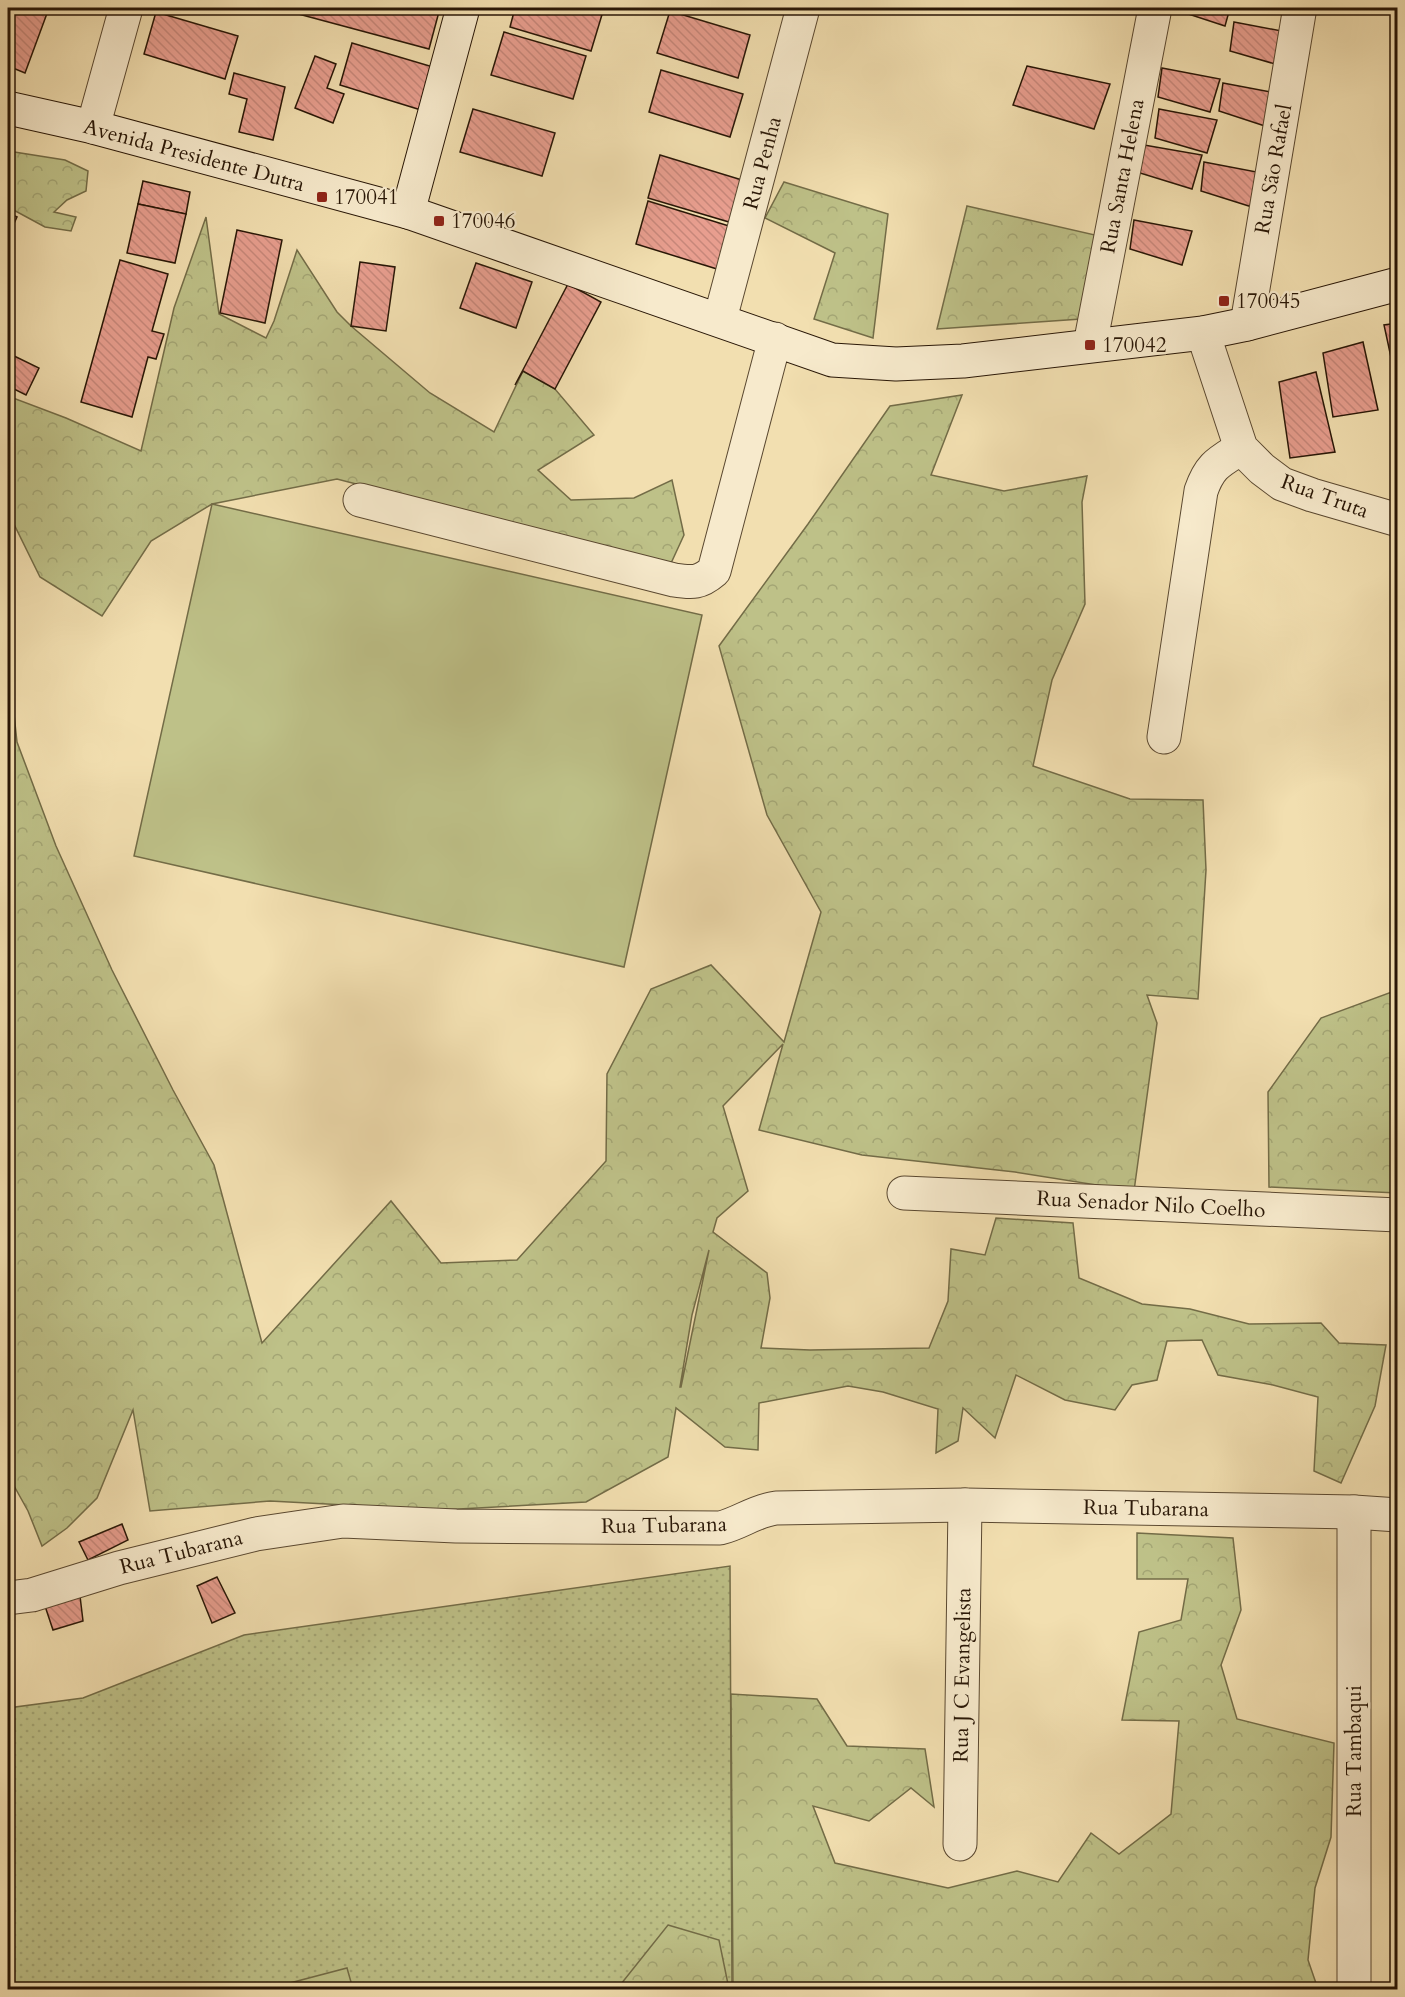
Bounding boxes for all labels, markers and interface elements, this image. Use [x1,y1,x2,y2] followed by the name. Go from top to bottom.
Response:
[1093,96,1152,256] street label: Rua Santa Helena
[1248,102,1299,236] street label: Rua São Rafael
[80,112,308,199] street label: Avenida Presidente Dutra
[736,113,789,213] street label: Rua Penha
[334,183,399,212] place label: 170041
[315,190,329,204] marker: 170041
[451,207,516,236] place label: 170046
[432,214,446,228] marker: 170046
[1236,287,1301,316] place label: 170045
[1217,294,1231,308] marker: 170045
[1102,331,1167,360] place label: 170042
[1083,338,1097,352] marker: 170042
[1277,467,1373,526] street label: Rua Truta
[1036,1184,1266,1225] street label: Rua Senador Nilo Coelho
[1083,1493,1209,1524] street label: Rua Tubarana
[601,1510,727,1541] street label: Rua Tubarana
[117,1523,246,1582] street label: Rua Tubarana
[946,1587,979,1763] street label: Rua J C Evangelista
[1340,1685,1369,1817] street label: Rua Tambaqui

